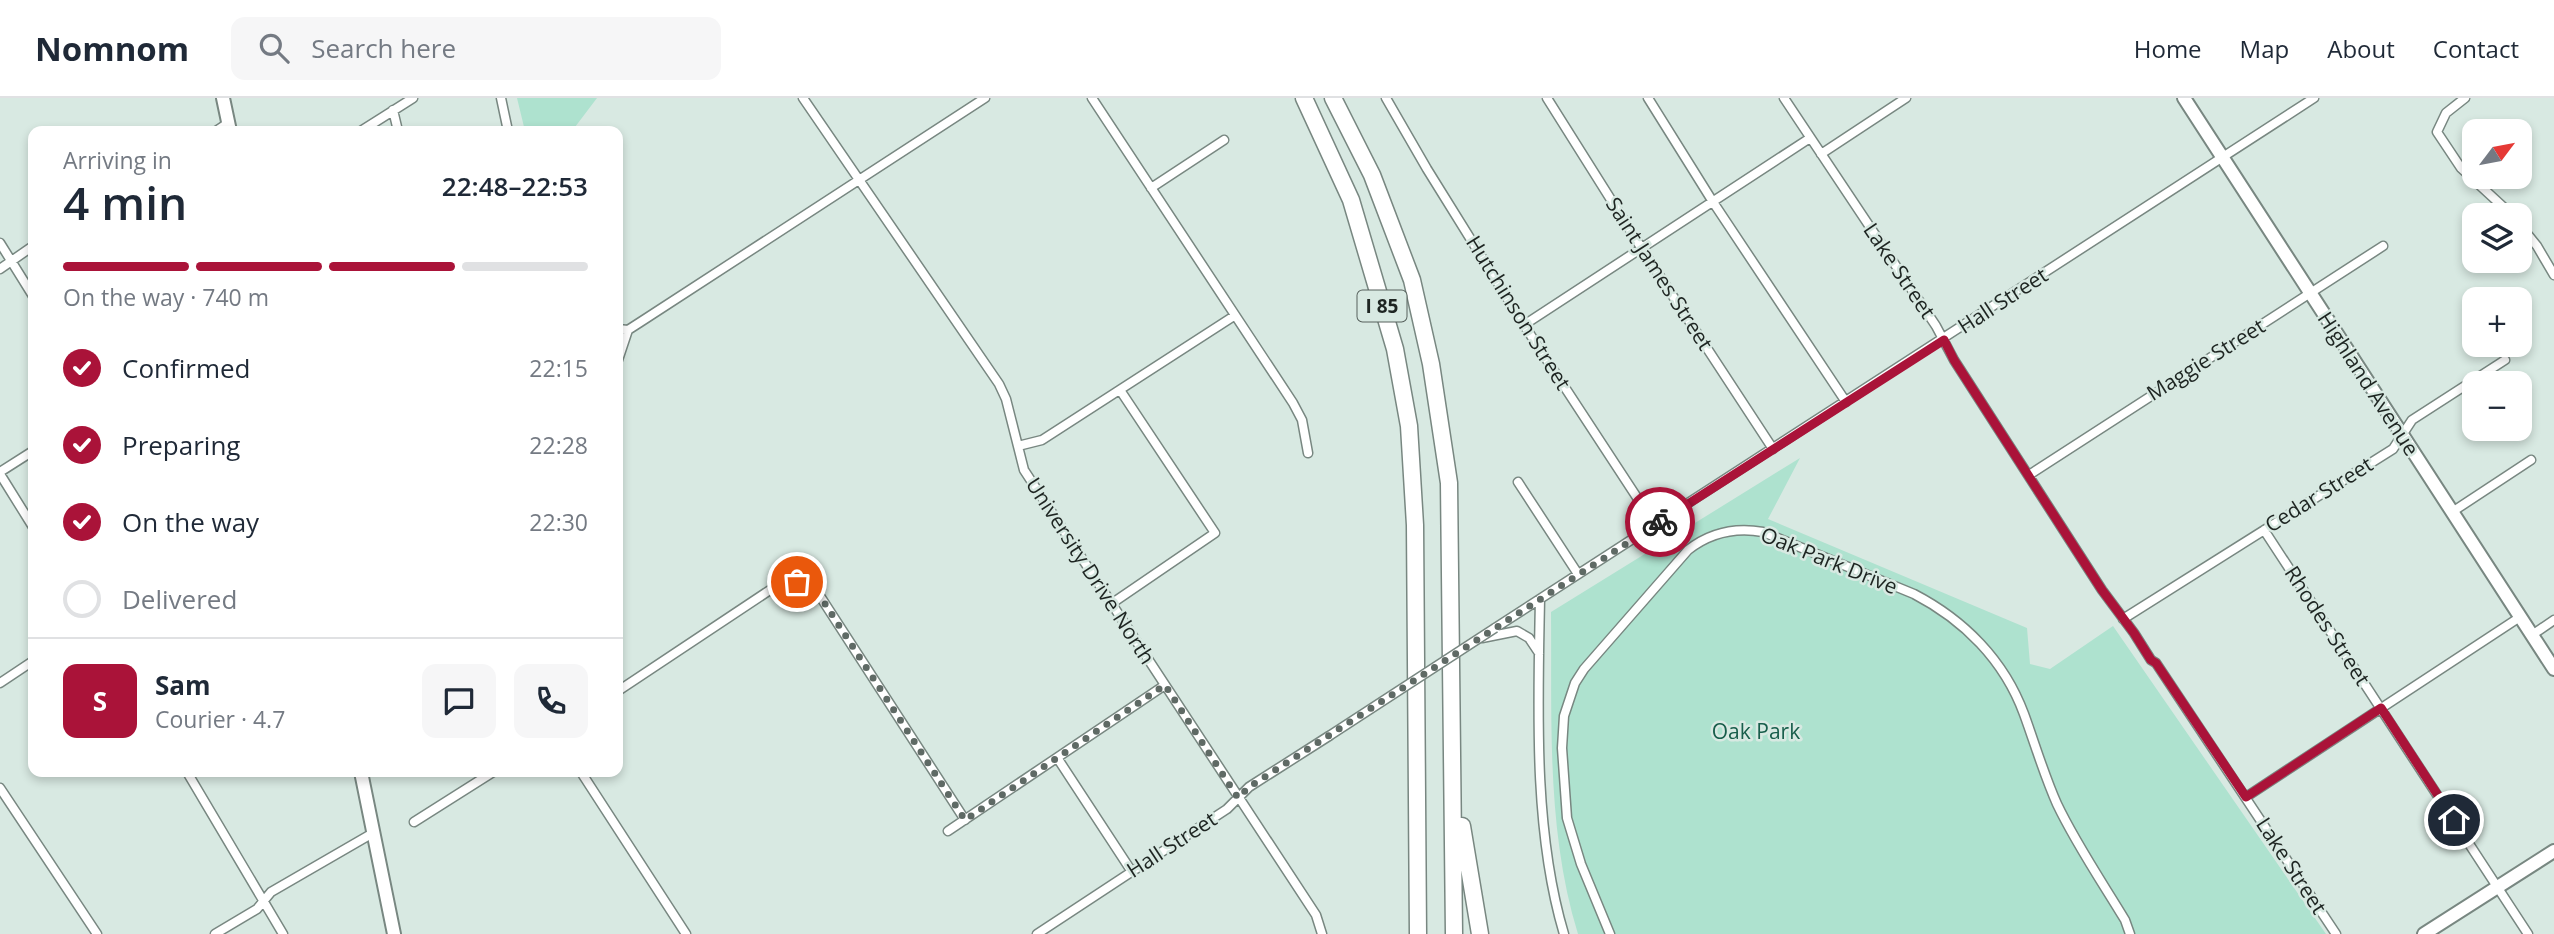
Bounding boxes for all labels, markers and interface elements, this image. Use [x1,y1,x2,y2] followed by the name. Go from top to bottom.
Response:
[231,17,721,80] search box
[35,26,189,71] text: Nomnom
[255,29,293,67] icon: search
[311,30,456,66] text: Search here
[2134,32,2202,65] text: Home
[2240,32,2289,65] text: Map
[2327,32,2395,65] text: About
[2433,32,2519,65] text: Contact
[2462,119,2532,189] north arrow
[2462,119,2532,441] map controls
[63,144,172,176] text: Arriving in
[442,168,588,204] text: 22:48–22:53
[63,171,187,233] text: 4 min
[1600,192,1720,355] street label: Saint James Street
[2462,203,2532,273] button: layers
[1858,217,1942,324] street label: Lake Street
[1460,230,1578,395] street label: Hutchinson Street
[1952,261,2053,340] street label: Hall Street
[63,281,269,313] text: On the way · 740 m
[2462,287,2532,357] button: +
[1358,290,1406,322] road number: I 85
[2312,306,2426,461] street label: Highland Avenue
[2141,312,2270,407] street label: Maggie Street
[63,349,101,387] icon: check
[122,350,250,386] text: Confirmed
[529,352,588,384] text: 22:15
[2462,371,2532,441] button: −
[63,426,101,464] icon: check
[122,427,240,463] text: Preparing
[529,429,588,461] text: 22:28
[2259,450,2378,538] street label: Cedar Street
[1020,472,1162,669] street label: University Drive North
[1625,487,1695,557] courier
[63,503,101,541] icon: check
[1641,503,1679,541] icon: bike
[122,504,259,540] text: On the way
[529,506,588,538] text: 22:30
[1757,520,1902,600] street label: Oak Park Drive
[767,552,827,612] pin
[2279,560,2377,691] street label: Rhodes Street
[778,563,816,601] icon: bag
[122,581,237,617] text: Delivered
[422,664,496,738] button: chat
[514,664,588,738] button: phone
[155,667,211,703] text: Sam
[93,683,107,719] text: S
[155,703,285,735] text: Courier · 4.7
[1712,717,1800,745] park label: Oak Park
[2424,790,2484,850] pin
[2435,801,2473,839] icon: home
[1121,805,1222,884] street label: Hall Street
[2250,812,2333,919] street label: Lake Street

